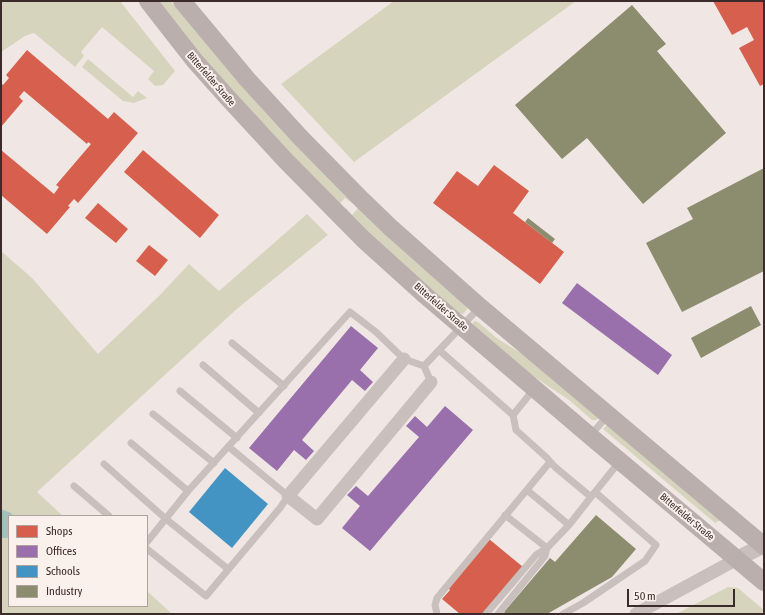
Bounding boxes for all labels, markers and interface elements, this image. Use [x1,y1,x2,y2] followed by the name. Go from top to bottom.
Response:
[184,50,238,108] street label: Bitterfelder Straße
[412,280,470,334] street label: Bitterfelder Straße
[657,491,717,543] street label: Bitterfelder Straße
[8,515,148,607] legend
[46,524,72,538] text: Shops
[46,544,76,558] text: Offices
[46,564,80,578] text: Schools
[629,581,737,607] scale bar
[46,584,83,598] text: Industry
[634,589,656,603] text: 50 m

